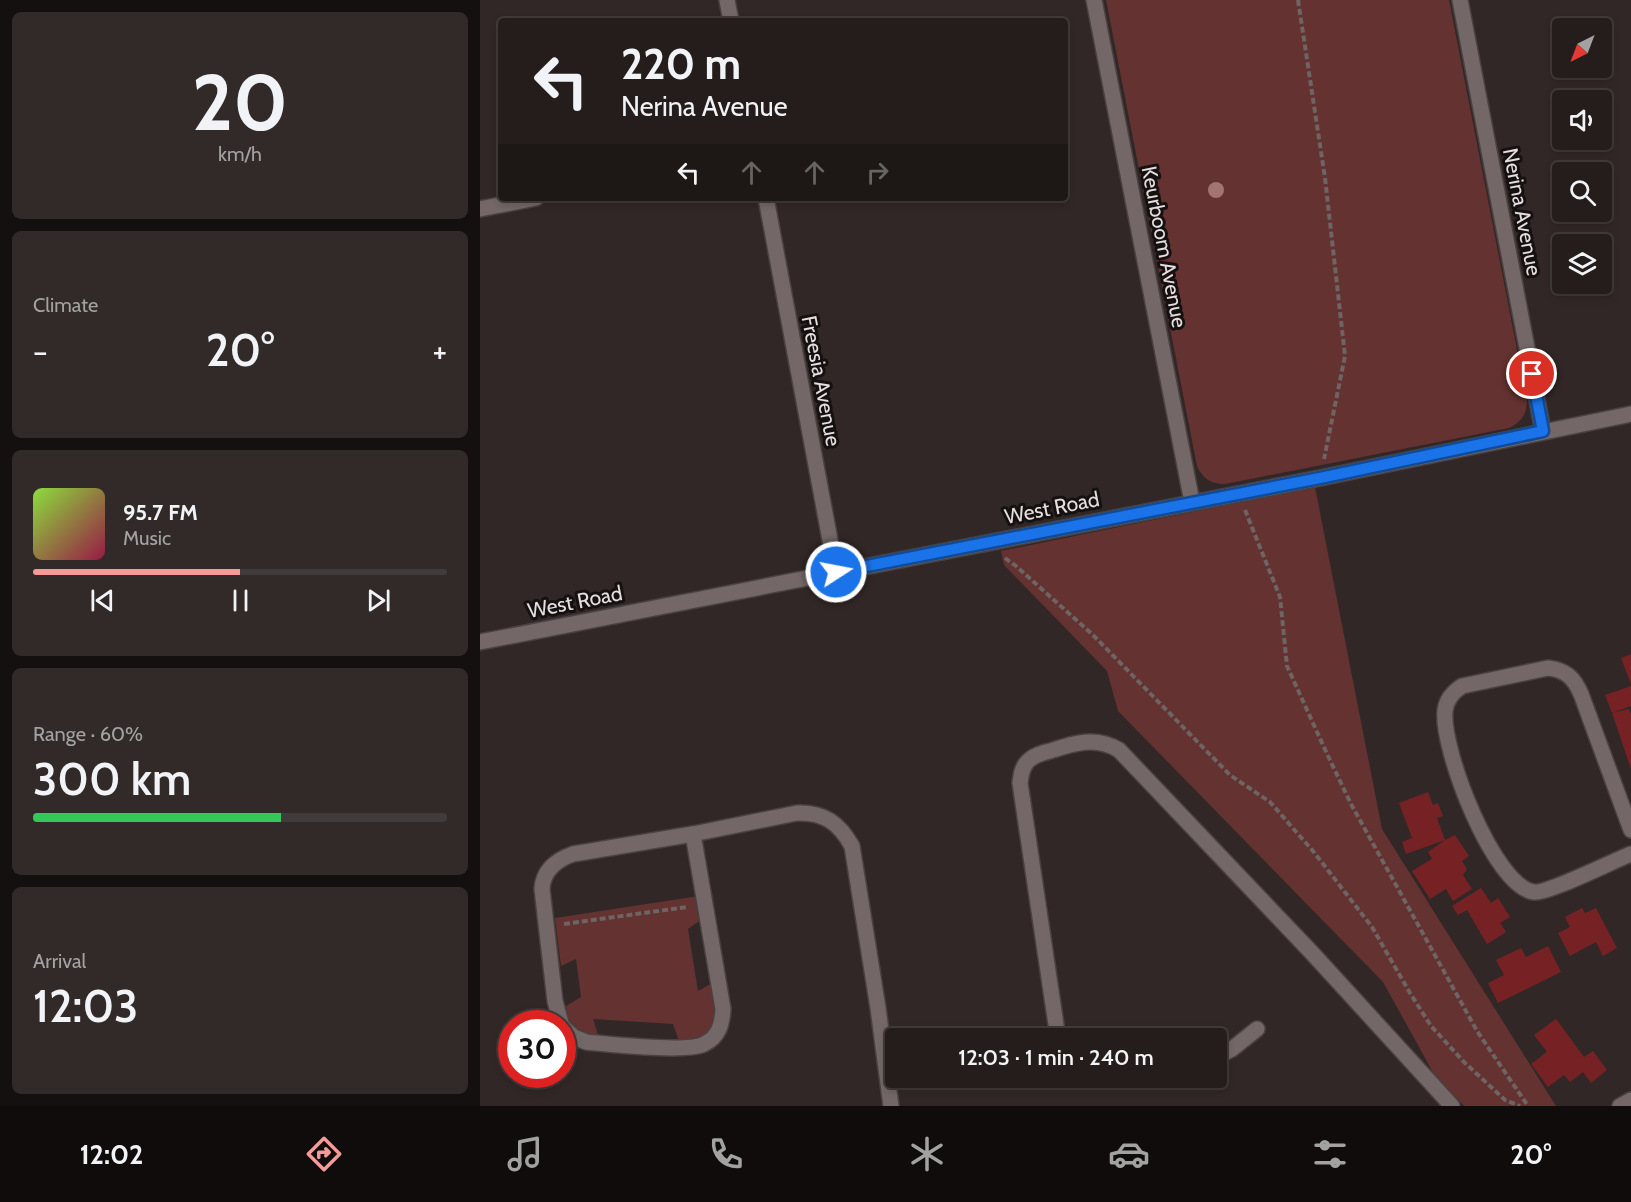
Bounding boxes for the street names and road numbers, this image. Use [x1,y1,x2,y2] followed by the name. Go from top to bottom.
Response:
[1498,146,1547,278] street label: Nerina Avenue
[1137,164,1192,330] street label: Keurboom Avenue
[797,314,846,449] street label: Freesia Avenue
[1002,486,1101,529] street label: West Road
[525,580,624,623] street label: West Road

